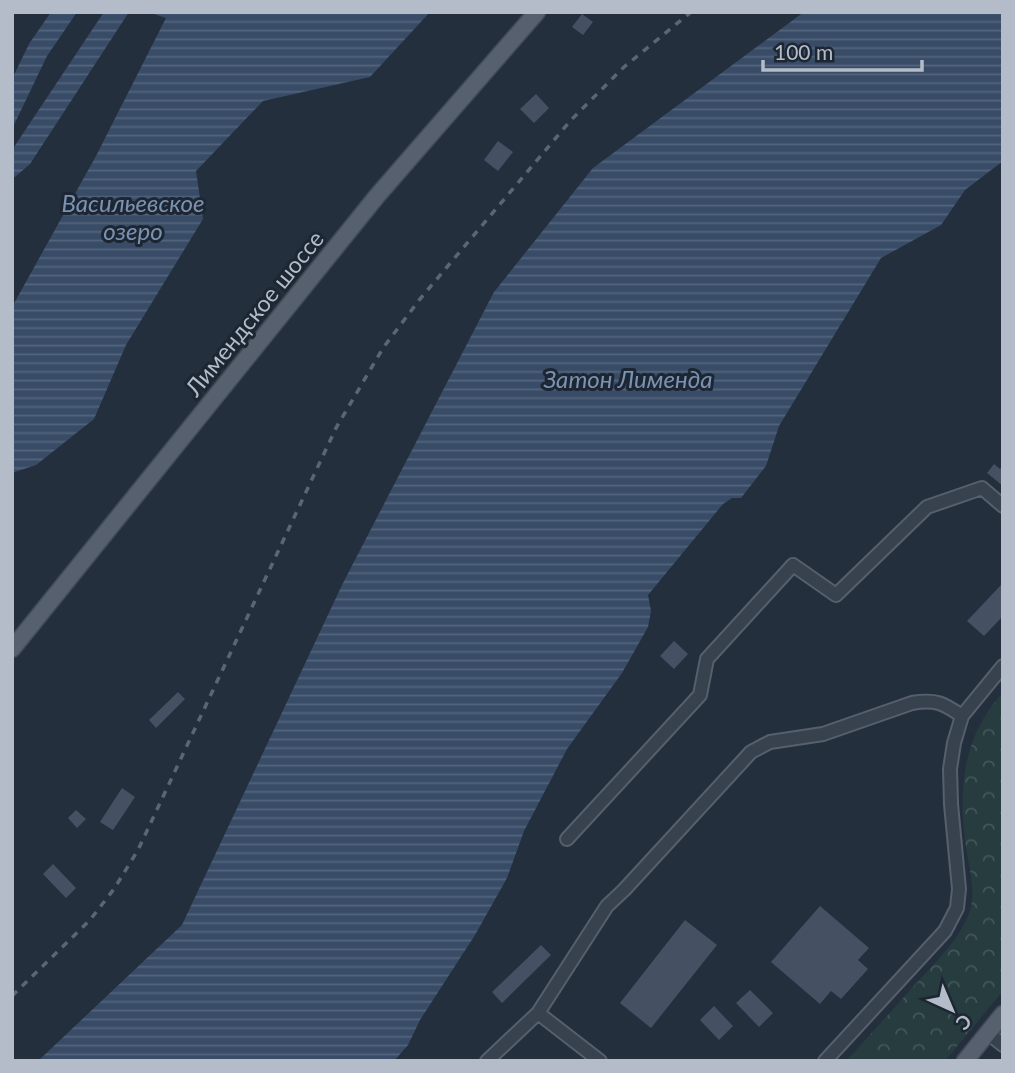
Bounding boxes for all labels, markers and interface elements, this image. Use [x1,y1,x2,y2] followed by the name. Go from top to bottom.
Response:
[763,28,922,72] scale bar
[774,39,833,64] text: 100 m
[62,188,204,245] water label: Васильевское озеро
[178,225,329,402] street label: Лимендское шоссе
[542,364,713,393] water label: Затон Лименда
[917,975,987,1045] north arrow
[951,1010,977,1036] text: С

